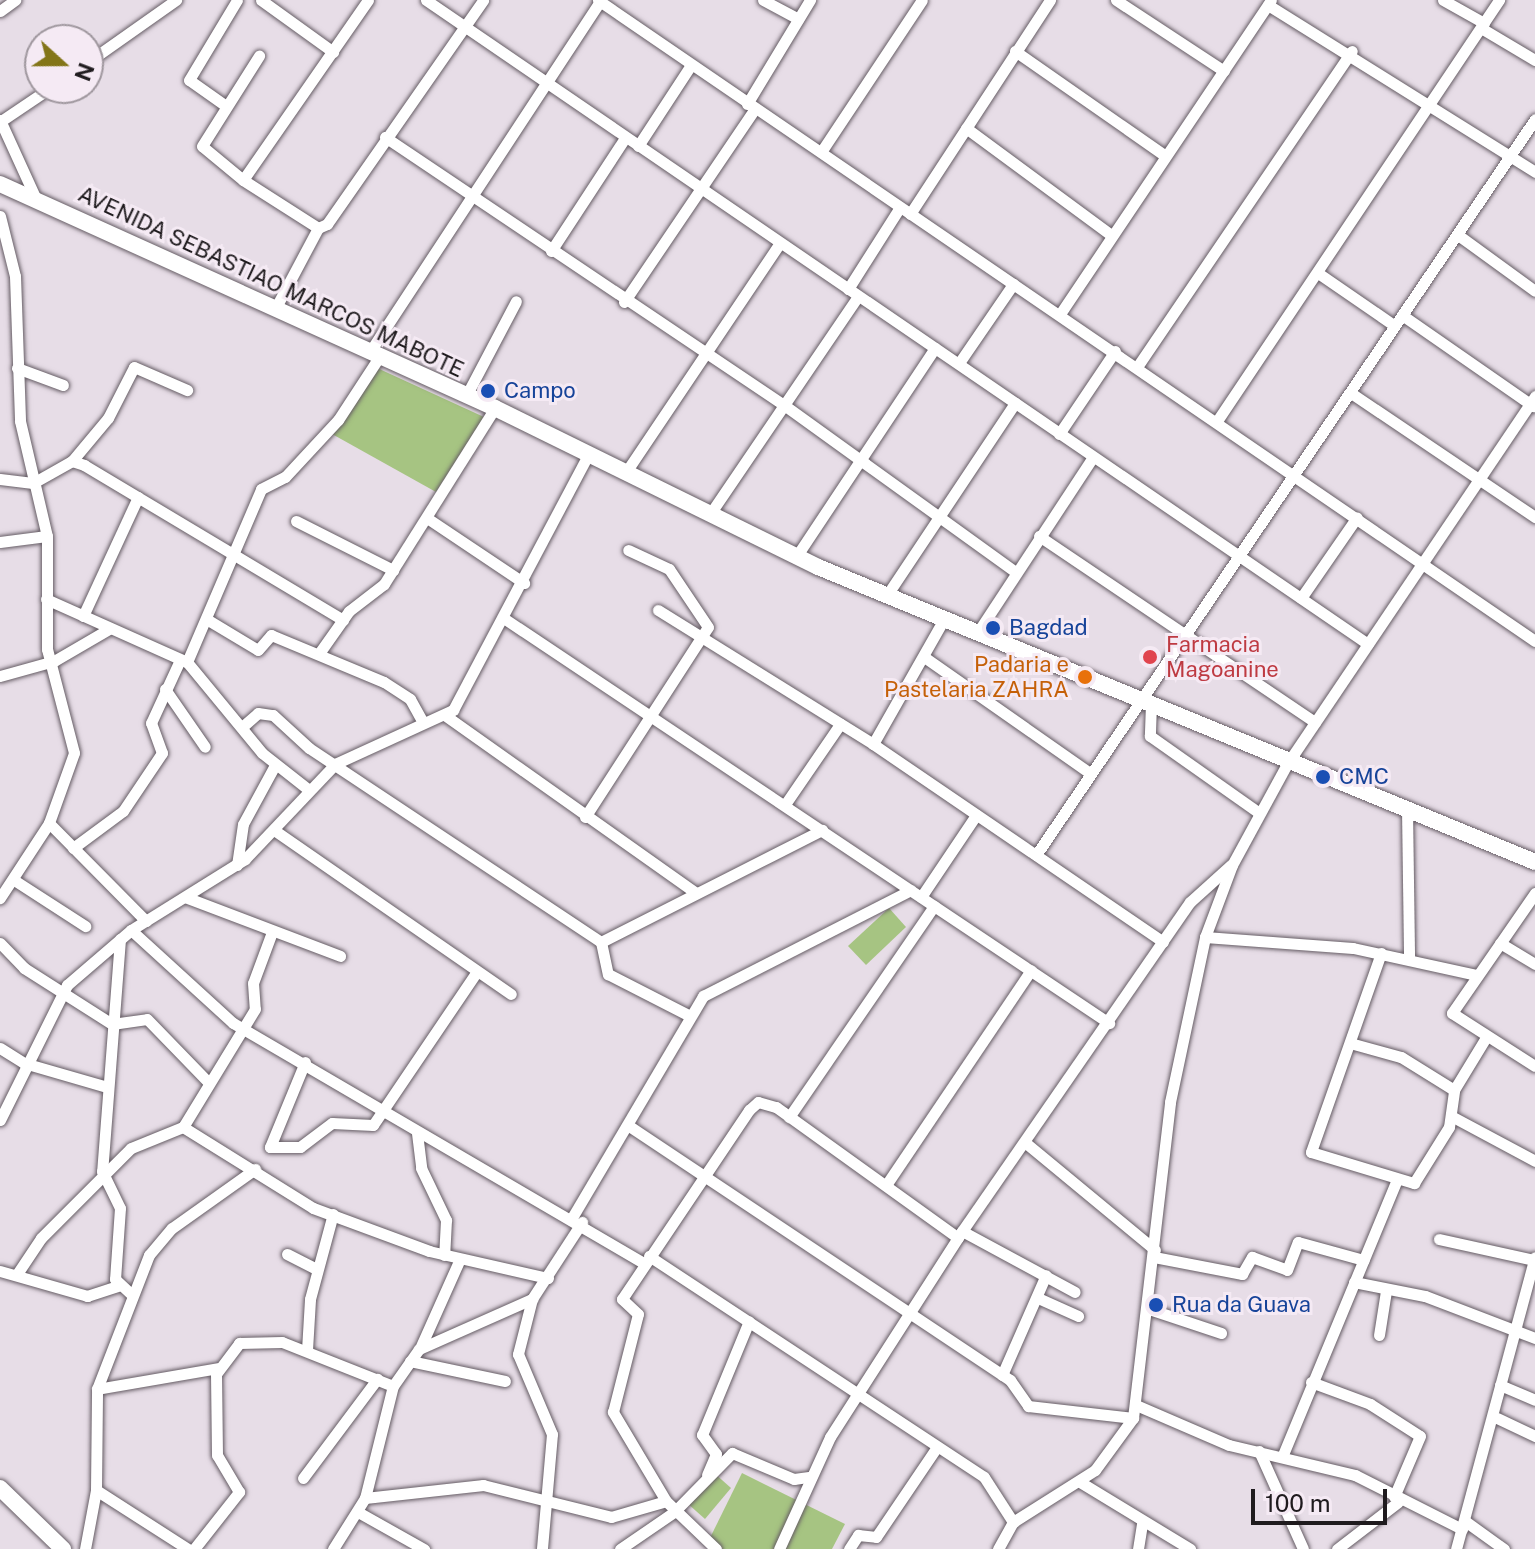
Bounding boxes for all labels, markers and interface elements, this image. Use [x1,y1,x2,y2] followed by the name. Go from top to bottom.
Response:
[24,24,104,104] north arrow
[69,59,100,85] text: N
[74,181,468,383] street label: AVENIDA SEBASTIAO MARCOS MABOTE
[504,378,576,404] place label: Campo
[479,382,497,400] marker: Campo
[1009,615,1088,641] place label: Bagdad
[984,619,1002,637] marker: Bagdad
[1166,631,1279,682] place label: Farmacia Magoanine
[1141,648,1159,666] marker: Farmacia Magoanine
[884,651,1069,702] place label: Padaria e Pastelaria ZAHRA
[1076,668,1094,686] marker: Padaria e Pastelaria ZAHRA
[1339,764,1389,790] place label: CMC
[1314,768,1332,786] marker: CMC
[1172,1292,1311,1318] place label: Rua da Guava
[1147,1296,1165,1314] marker: Rua da Guava
[1255,1473,1391,1523] scale bar
[1265,1489,1331,1517] text: 100 m

